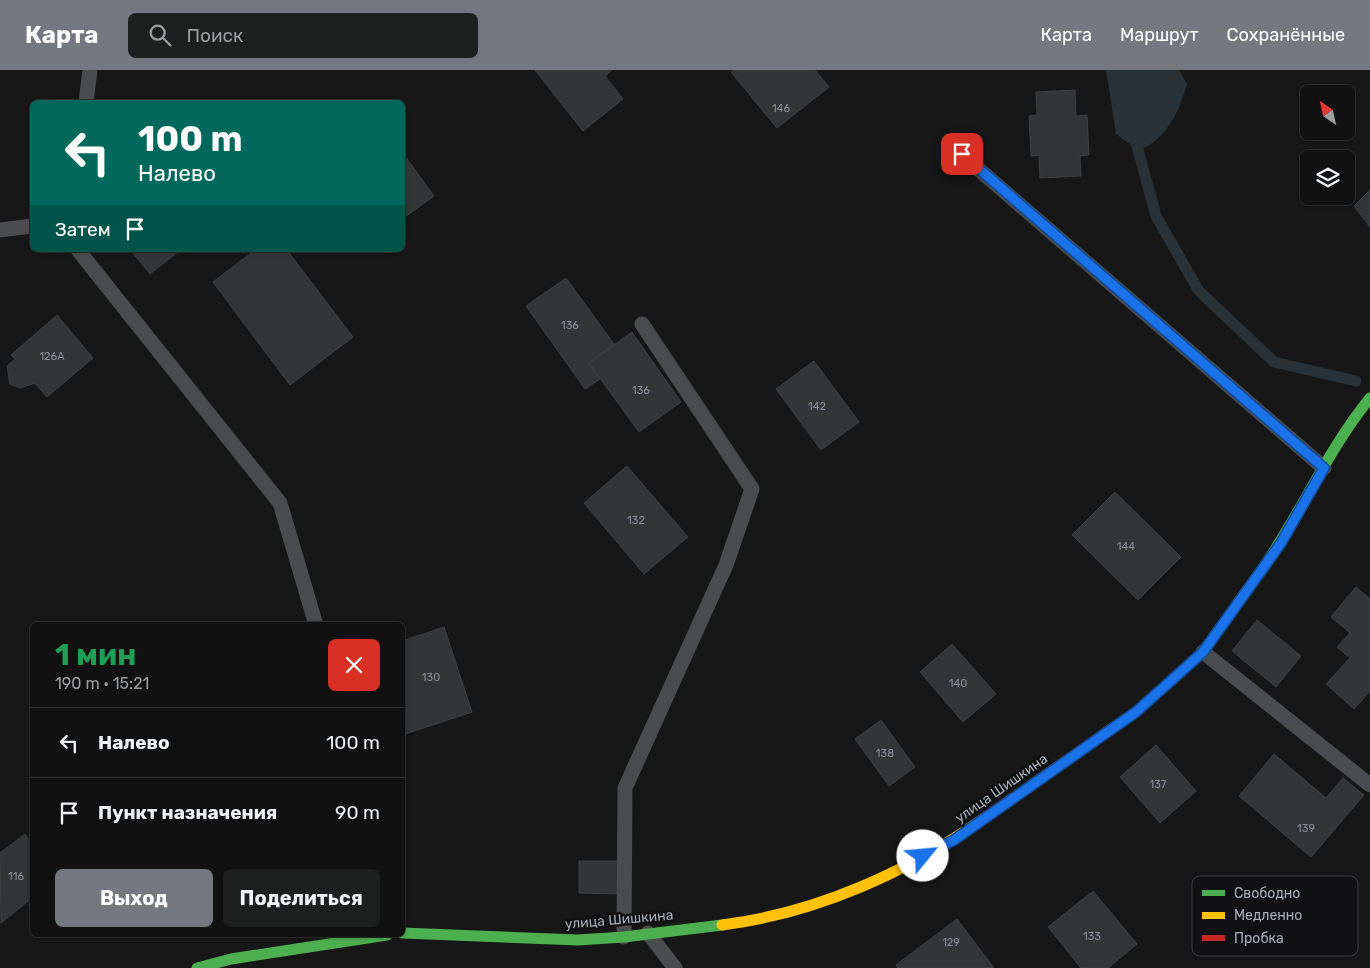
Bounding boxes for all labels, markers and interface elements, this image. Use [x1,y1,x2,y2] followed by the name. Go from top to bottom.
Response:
[128,13,478,58] search box
[25,21,98,49] text: Карта
[146,21,174,49] icon: search
[186,24,243,47] text: Поиск
[1041,24,1092,46] text: Карта
[1120,24,1199,46] text: Маршрут
[1227,24,1345,46] text: Сохранённые
[1300,85,1355,140] north arrow
[1300,85,1355,205] map controls
[772,102,790,115] house number: 146
[138,118,243,160] text: 100 m
[55,120,120,185] icon: left
[941,133,983,175] pin
[948,140,976,168] icon: arrive
[1300,150,1355,205] button: layers
[138,160,216,187] text: Налево
[121,215,149,243] icon: arrive
[55,218,111,241] text: Затем
[561,319,579,332] house number: 136
[39,350,65,363] house number: 126А
[632,384,650,397] house number: 136
[808,400,826,413] house number: 142
[627,514,645,527] house number: 132
[1117,540,1135,553] house number: 144
[55,637,136,673] text: 1 мин
[328,639,380,691] button: close
[422,671,440,684] house number: 130
[55,674,149,693] text: 190 m · 15:21
[949,677,967,690] house number: 140
[55,729,83,757] icon: left
[98,731,170,754] text: Налево
[326,731,380,754] text: 100 m
[876,747,894,760] house number: 138
[952,750,1051,827] street label: улица Шишкина
[1150,778,1167,791] house number: 137
[55,799,83,827] icon: arrive
[98,801,277,824] text: Пункт назначения
[335,801,380,824] text: 90 m
[1297,822,1315,835] house number: 139
[896,829,948,881] position arrow
[55,869,213,927] button: Выход
[223,869,380,927] button: Поделиться
[8,870,24,883] house number: 116
[1192,876,1358,956] legend
[1234,885,1300,902] text: Свободно
[564,906,674,933] street label: улица Шишкина
[1234,907,1302,924] text: Медленно
[1083,930,1101,943] house number: 133
[1234,930,1284,947] text: Пробка
[942,936,960,949] house number: 129

